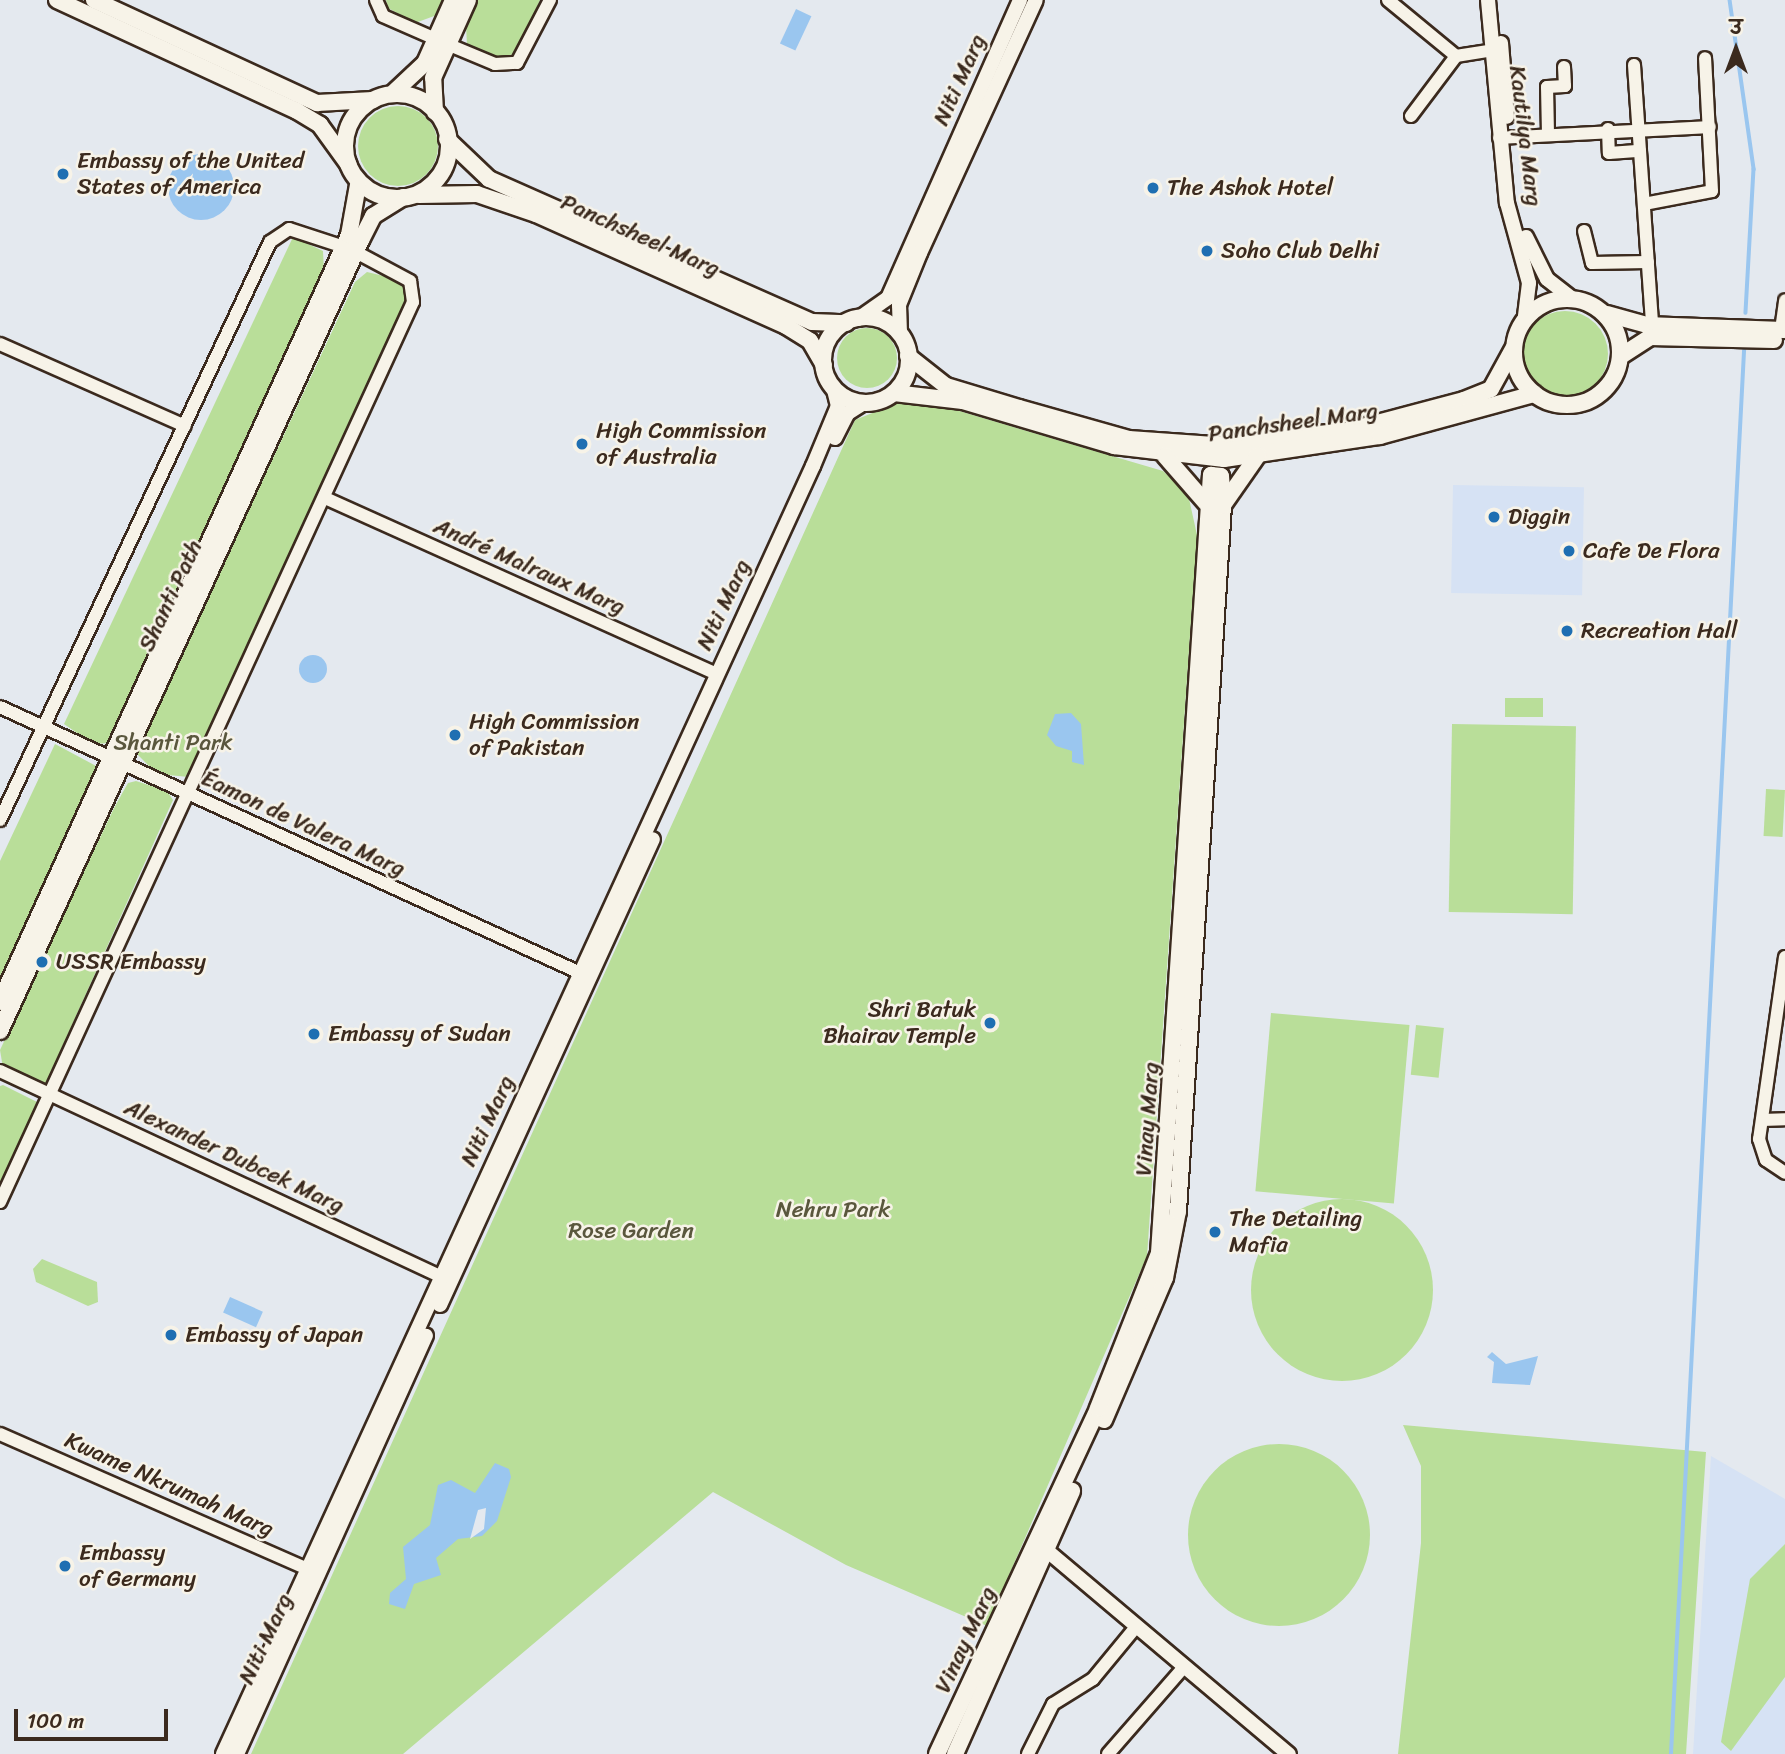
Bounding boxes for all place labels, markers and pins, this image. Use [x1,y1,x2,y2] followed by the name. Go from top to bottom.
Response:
[77,147,305,201] place label: Embassy of the United States of America
[55,166,71,182] marker: Embassy of the United States of America
[1167,174,1334,202] place label: The Ashok Hotel
[1145,180,1161,196] marker: The Ashok Hotel
[1221,237,1379,265] place label: Soho Club Delhi
[1199,243,1215,259] marker: Soho Club Delhi
[596,417,766,471] place label: High Commission of Australia
[574,436,590,452] marker: High Commission of Australia
[1508,503,1570,531] place label: Diggin
[1486,509,1502,525] marker: Diggin
[1583,537,1720,565] place label: Cafe De Flora
[1561,543,1577,559] marker: Cafe De Flora
[1581,617,1738,645] place label: Recreation Hall
[1559,623,1575,639] marker: Recreation Hall
[469,708,639,762] place label: High Commission of Pakistan
[447,727,463,743] marker: High Commission of Pakistan
[56,948,206,976] place label: USSR Embassy
[34,954,50,970] marker: USSR Embassy
[823,996,976,1050] place label: Shri Batuk Bhairav Temple
[982,1015,998,1031] marker: Shri Batuk Bhairav Temple
[328,1020,511,1048] place label: Embassy of Sudan
[306,1026,322,1042] marker: Embassy of Sudan
[1229,1205,1362,1259] place label: The Detailing Mafia
[1207,1224,1223,1240] marker: The Detailing Mafia
[185,1321,363,1349] place label: Embassy of Japan
[163,1327,179,1343] marker: Embassy of Japan
[79,1539,196,1593] place label: Embassy of Germany
[57,1558,73,1574] marker: Embassy of Germany

